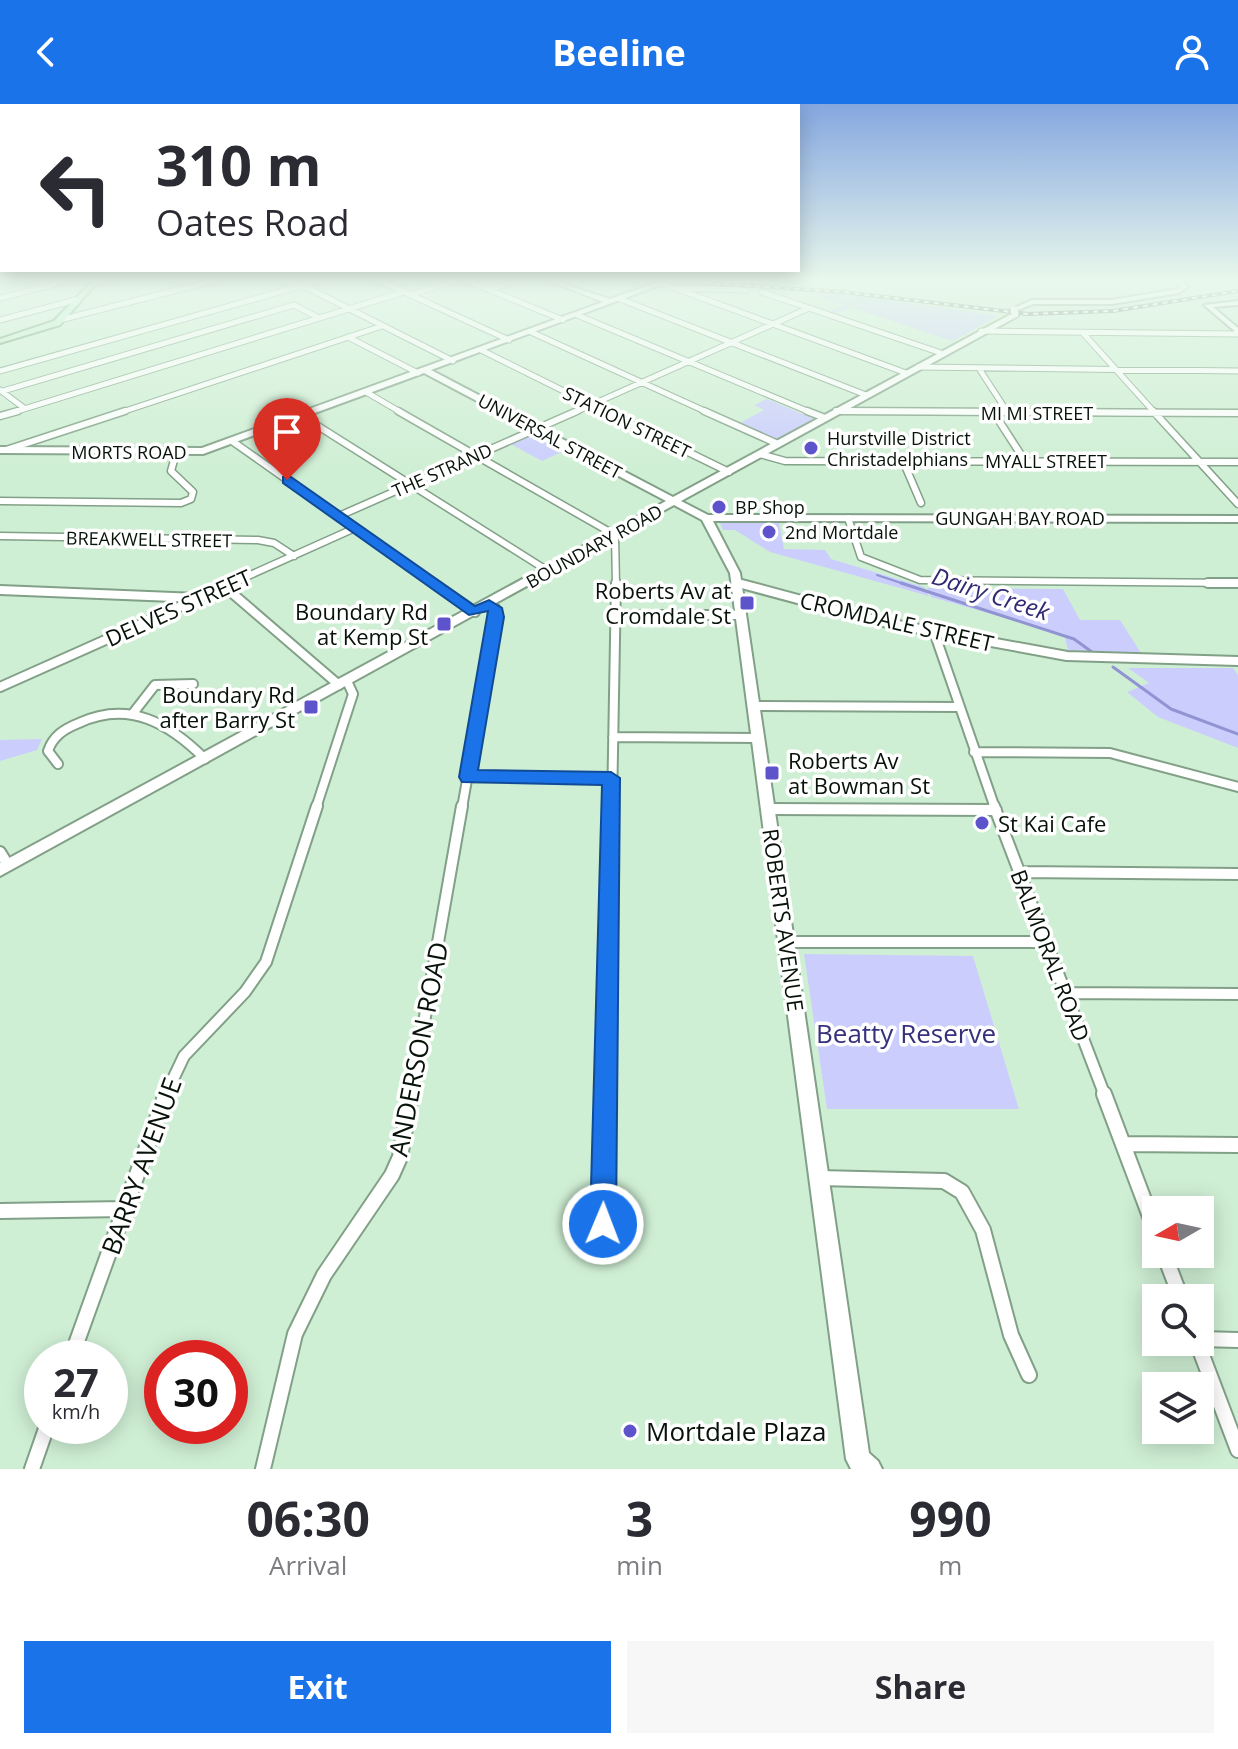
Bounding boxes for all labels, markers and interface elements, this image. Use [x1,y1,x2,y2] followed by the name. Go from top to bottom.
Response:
[552,28,686,77] text: Beeline
[24,30,68,74] icon: back
[1170,30,1214,74] icon: person
[156,126,322,202] text: 310 m
[24,136,128,240] icon: left
[156,198,349,247] text: Oates Road
[559,381,695,463] street label: STATION STREET
[474,388,626,484] street label: UNIVERSAL STREET
[253,398,321,480] pin
[981,401,1093,425] street label: MI MI STREET
[265,410,309,454] icon: arrive
[827,426,971,471] place label: Hurstville District Christadelphians
[388,437,496,503] street label: THE STRAND
[802,439,820,457] marker: Hurstville District Christadelphians
[71,440,187,464] street label: MORTS ROAD
[985,449,1107,473] street label: MYALL STREET
[735,495,805,519] place label: BP Shop
[710,498,728,516] marker: BP Shop
[522,499,666,593] street label: BOUNDARY ROAD
[935,506,1105,530] street label: GUNGAH BAY ROAD
[785,520,898,544] place label: 2nd Mortdale
[760,523,778,541] marker: 2nd Mortdale
[66,526,232,552] street label: BREAKWELL STREET
[928,559,1055,628] water label: Dairy Creek
[100,561,256,653] street label: DELVES STREET
[595,575,731,630] place label: Roberts Av at Cromdale St
[797,584,997,658] street label: CROMDALE STREET
[738,594,756,612] marker: Roberts Av at Cromdale St
[295,596,428,651] place label: Boundary Rd at Kemp St
[435,615,453,633] marker: Boundary Rd at Kemp St
[159,679,295,734] place label: Boundary Rd after Barry St
[302,698,320,716] marker: Boundary Rd after Barry St
[788,745,930,800] place label: Roberts Av at Bowman St
[763,764,781,782] marker: Roberts Av at Bowman St
[998,808,1106,838] place label: St Kai Cafe
[973,814,991,832] marker: St Kai Cafe
[756,826,812,1014] street label: ROBERTS AVENUE
[1004,865,1098,1045] street label: BALMORAL ROAD
[380,939,456,1159] street label: ANDERSON ROAD
[816,1015,996,1051] park label: Beatty Reserve
[92,1072,190,1260] street label: BARRY AVENUE
[561,1182,645,1266] position arrow
[1142,1196,1214,1268] north arrow
[1142,1196,1214,1444] map controls
[1142,1284,1214,1356] button: search
[144,1340,248,1444] speed limit sign: 30
[53,1354,99,1409] text: 27
[1142,1372,1214,1444] button: layers
[52,1398,100,1425] text: km/h
[646,1413,826,1449] place label: Mortdale Plaza
[621,1422,639,1440] marker: Mortdale Plaza
[246,1486,370,1551] text: 06:30
[626,1486,653,1551] text: 3
[909,1486,992,1551] text: 990
[269,1547,347,1583] text: Arrival
[616,1547,663,1583] text: min
[938,1547,962,1583] text: m
[24,1641,611,1733] button: Exit
[627,1641,1214,1733] button: Share

